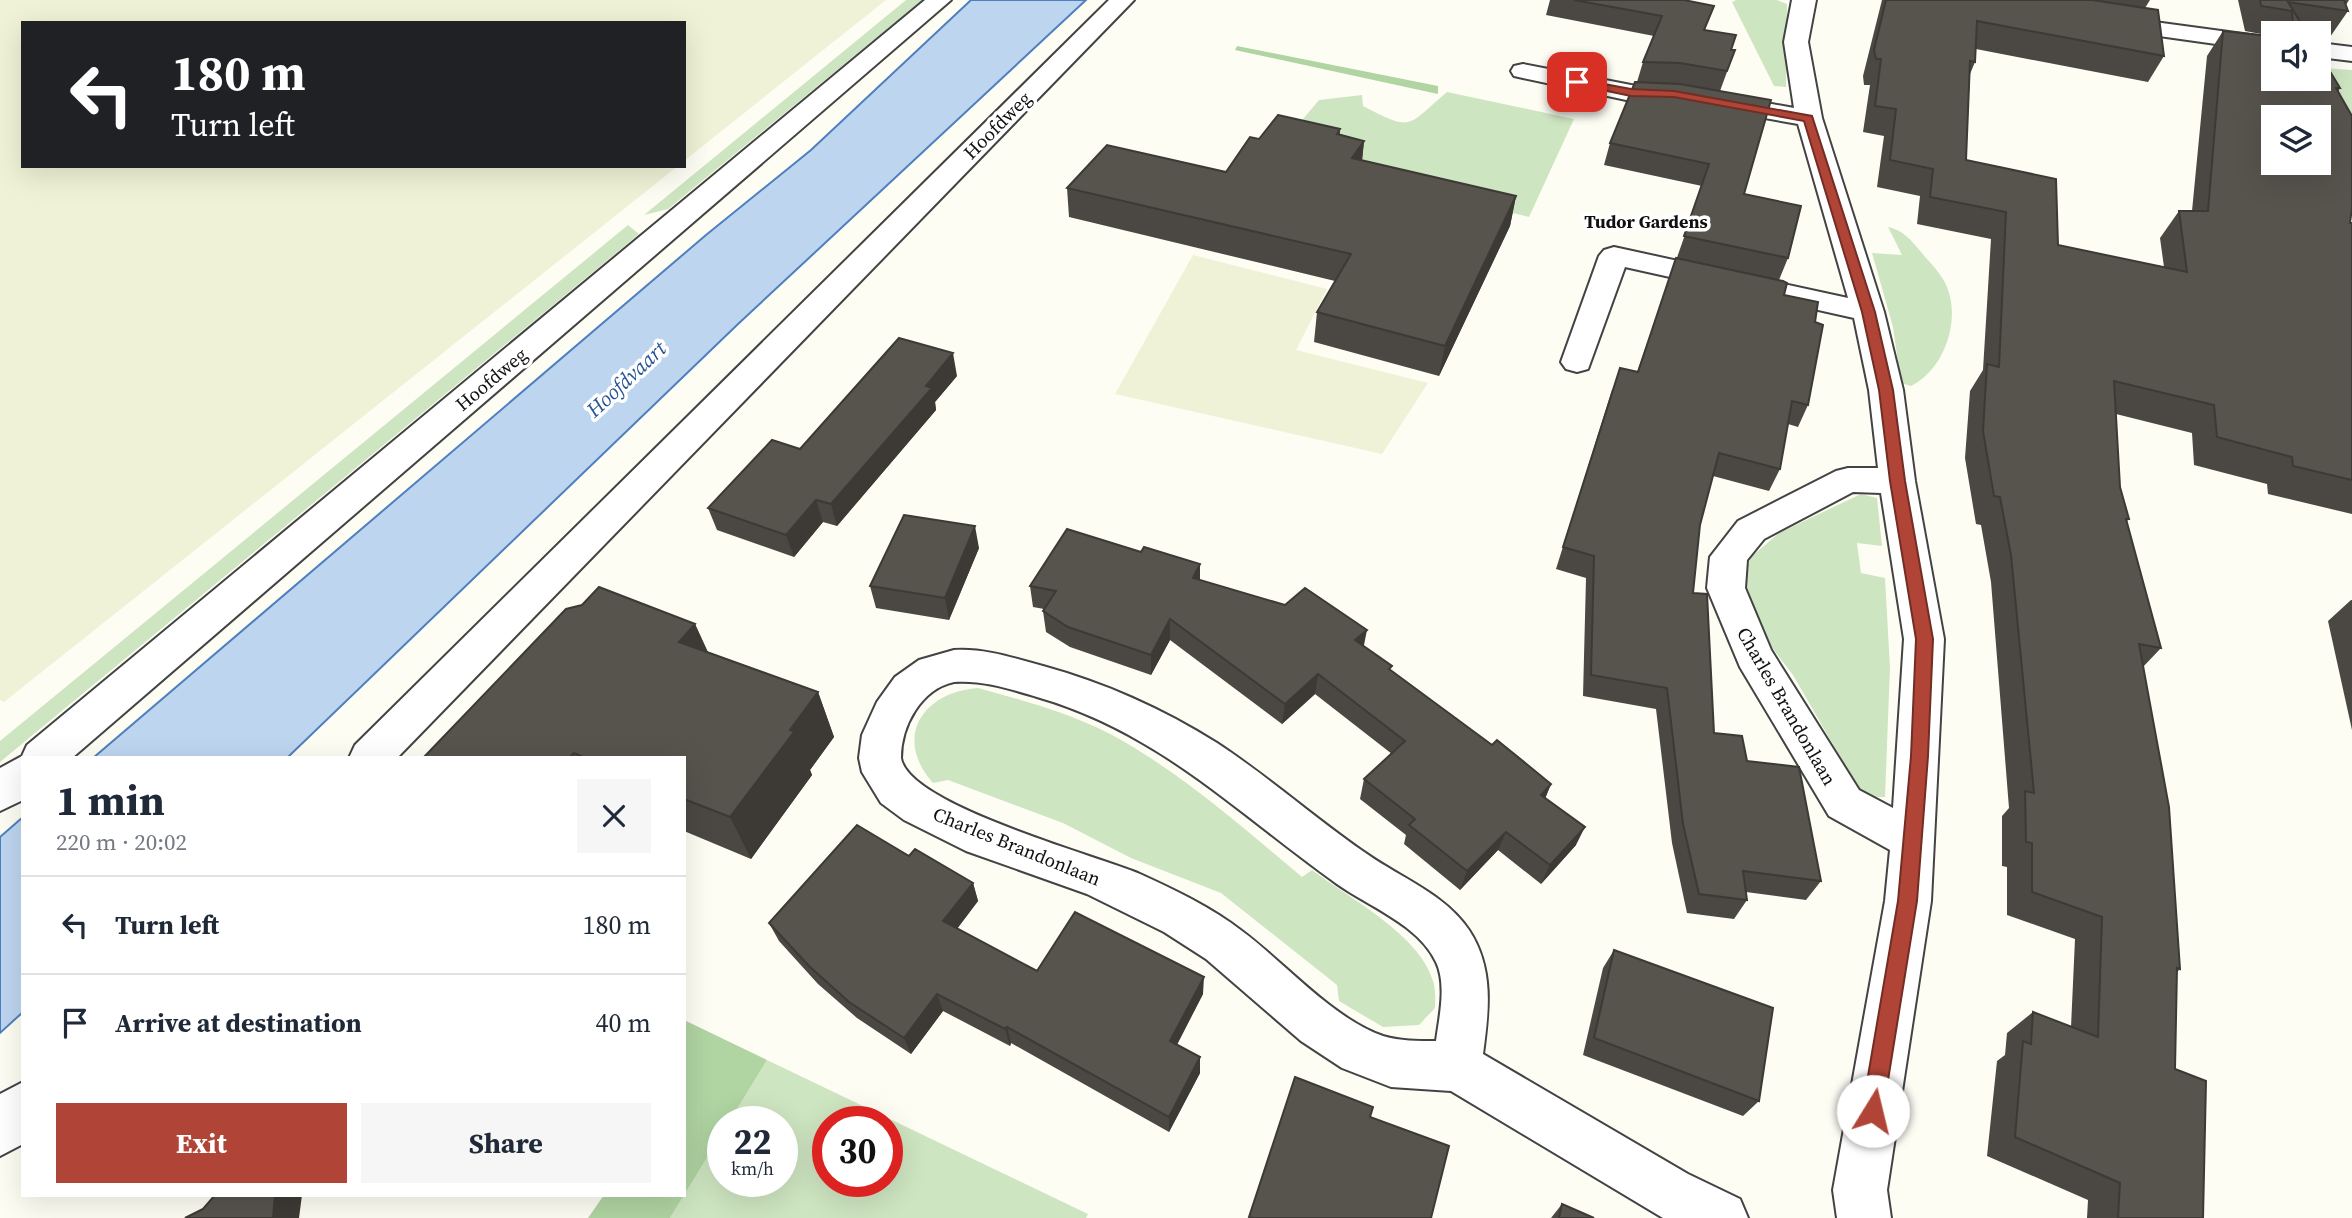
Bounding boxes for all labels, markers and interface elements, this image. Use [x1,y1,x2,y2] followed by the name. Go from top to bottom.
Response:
[2261,21,2331,175] map controls
[2261,21,2331,91] button: sound
[171,39,306,106] text: 180 m
[56,49,147,140] icon: left
[1547,52,1607,112] pin
[1558,63,1596,101] icon: arrive
[957,85,1037,165] street label: Hoofdweg
[171,103,295,147] text: Turn left
[2261,105,2331,175] button: layers
[1584,209,1708,234] district label: Tudor Gardens
[579,334,673,424] water label: Hoofdvaart
[450,341,532,417] street label: Hoofdweg
[1731,622,1843,790] street label: Charles Brandonlaan
[56,771,165,829] text: 1 min
[577,779,651,853] button: close
[929,800,1105,892] street label: Charles Brandonlaan
[56,826,187,858] text: 220 m · 20:02
[56,906,94,944] icon: left
[115,907,219,943] text: Turn left
[583,907,651,943] text: 180 m
[56,1004,94,1042] icon: arrive
[115,1005,362,1041] text: Arrive at destination
[596,1005,651,1041] text: 40 m
[1836,1074,1910,1148] position arrow
[56,1103,347,1183] button: Exit
[361,1103,651,1183] button: Share
[812,1106,903,1197] speed limit sign: 30
[734,1118,771,1166] text: 22
[731,1156,774,1181] text: km/h

